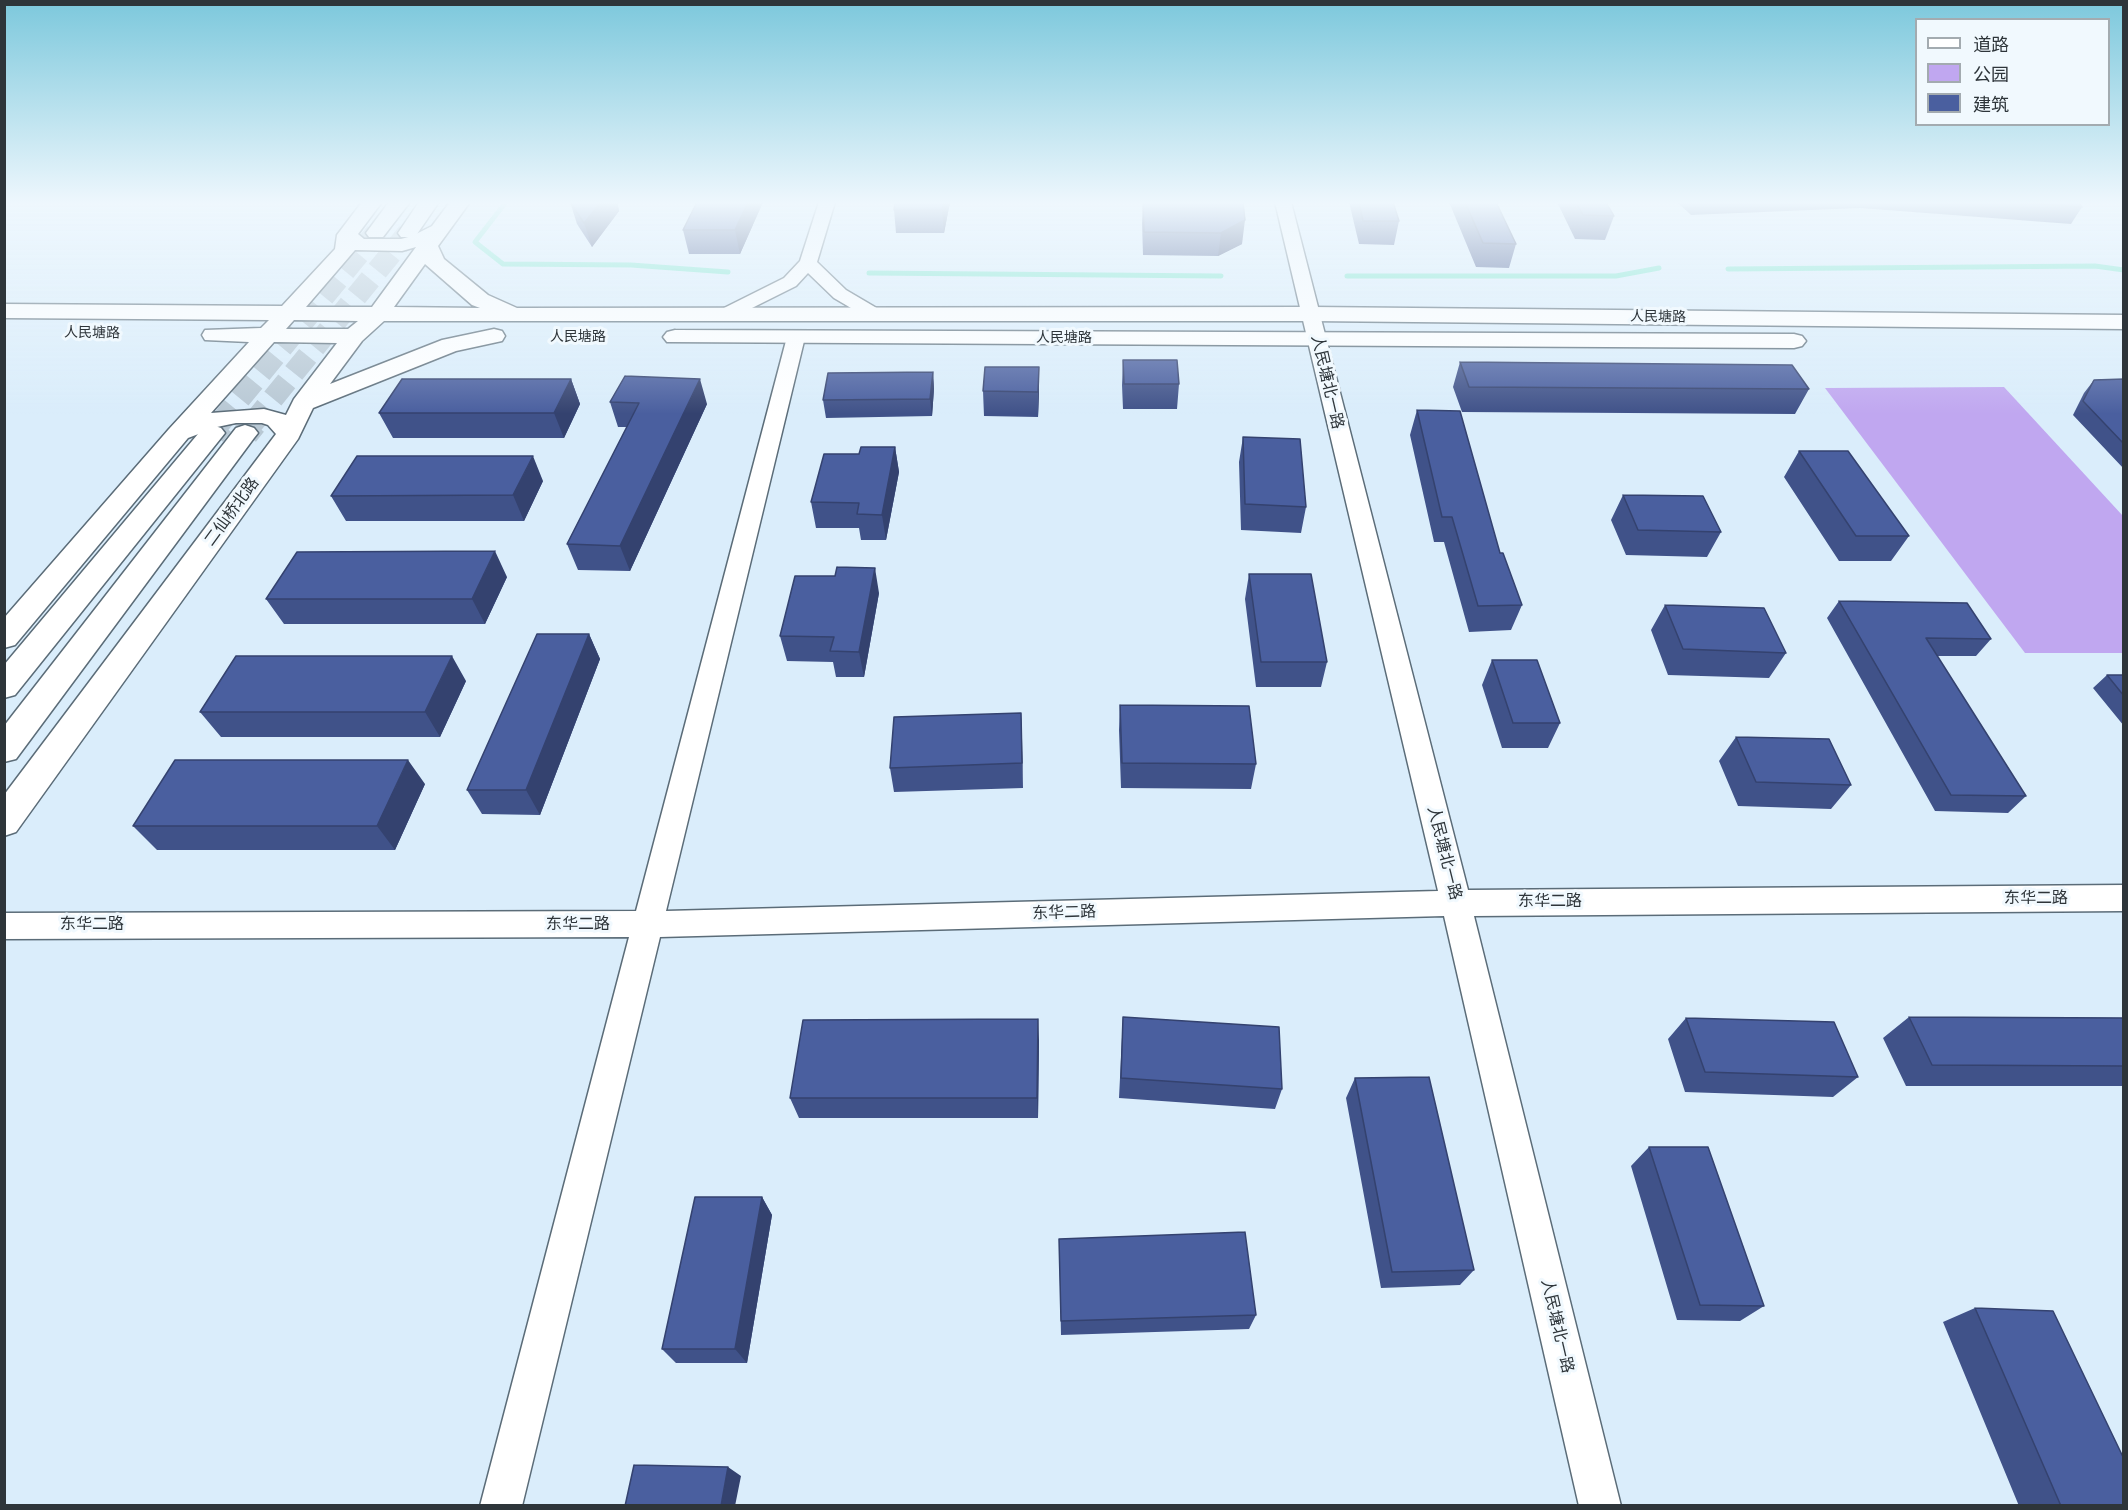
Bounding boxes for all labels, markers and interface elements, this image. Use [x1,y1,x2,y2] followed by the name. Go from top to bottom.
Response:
[1915,18,2110,126] legend
[1973,32,2009,56] text: 道路
[1973,62,2009,86] text: 公园
[1973,92,2009,116] text: 建筑
[1630,308,1686,326] street label: 人民塘路
[64,324,120,342] street label: 人民塘路
[550,329,606,345] street label: 人民塘路
[1036,330,1092,346] street label: 人民塘路
[1307,333,1347,431] street label: 人民塘北一路
[201,474,263,550] street label: 二仙桥北路
[1423,804,1465,902] street label: 人民塘北一路
[2004,889,2068,909] street label: 东华二路
[1518,892,1582,912] street label: 东华二路
[1032,902,1096,924] street label: 东华二路
[60,915,124,935] street label: 东华二路
[546,915,610,935] street label: 东华二路
[1537,1277,1577,1375] street label: 人民塘北一路

